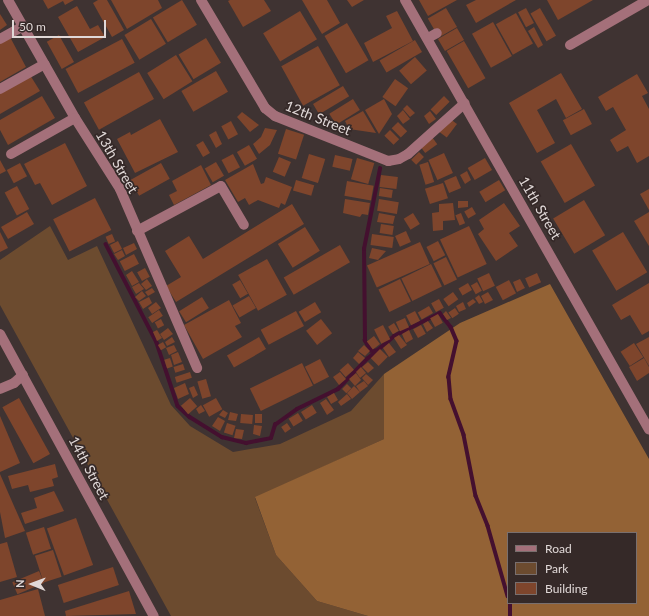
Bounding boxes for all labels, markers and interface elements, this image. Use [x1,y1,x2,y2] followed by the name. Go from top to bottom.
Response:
[14,12,108,38] scale bar
[19,19,46,34] text: 50 m
[283,97,353,139] street label: 12th Street
[92,128,142,196] street label: 13th Street
[515,174,565,242] street label: 11th Street
[65,433,113,503] street label: 14th Street
[507,532,637,604] legend
[545,541,572,556] text: Road
[545,561,568,576] text: Park
[12,564,52,604] north arrow
[13,579,26,588] text: N
[545,581,588,596] text: Building

